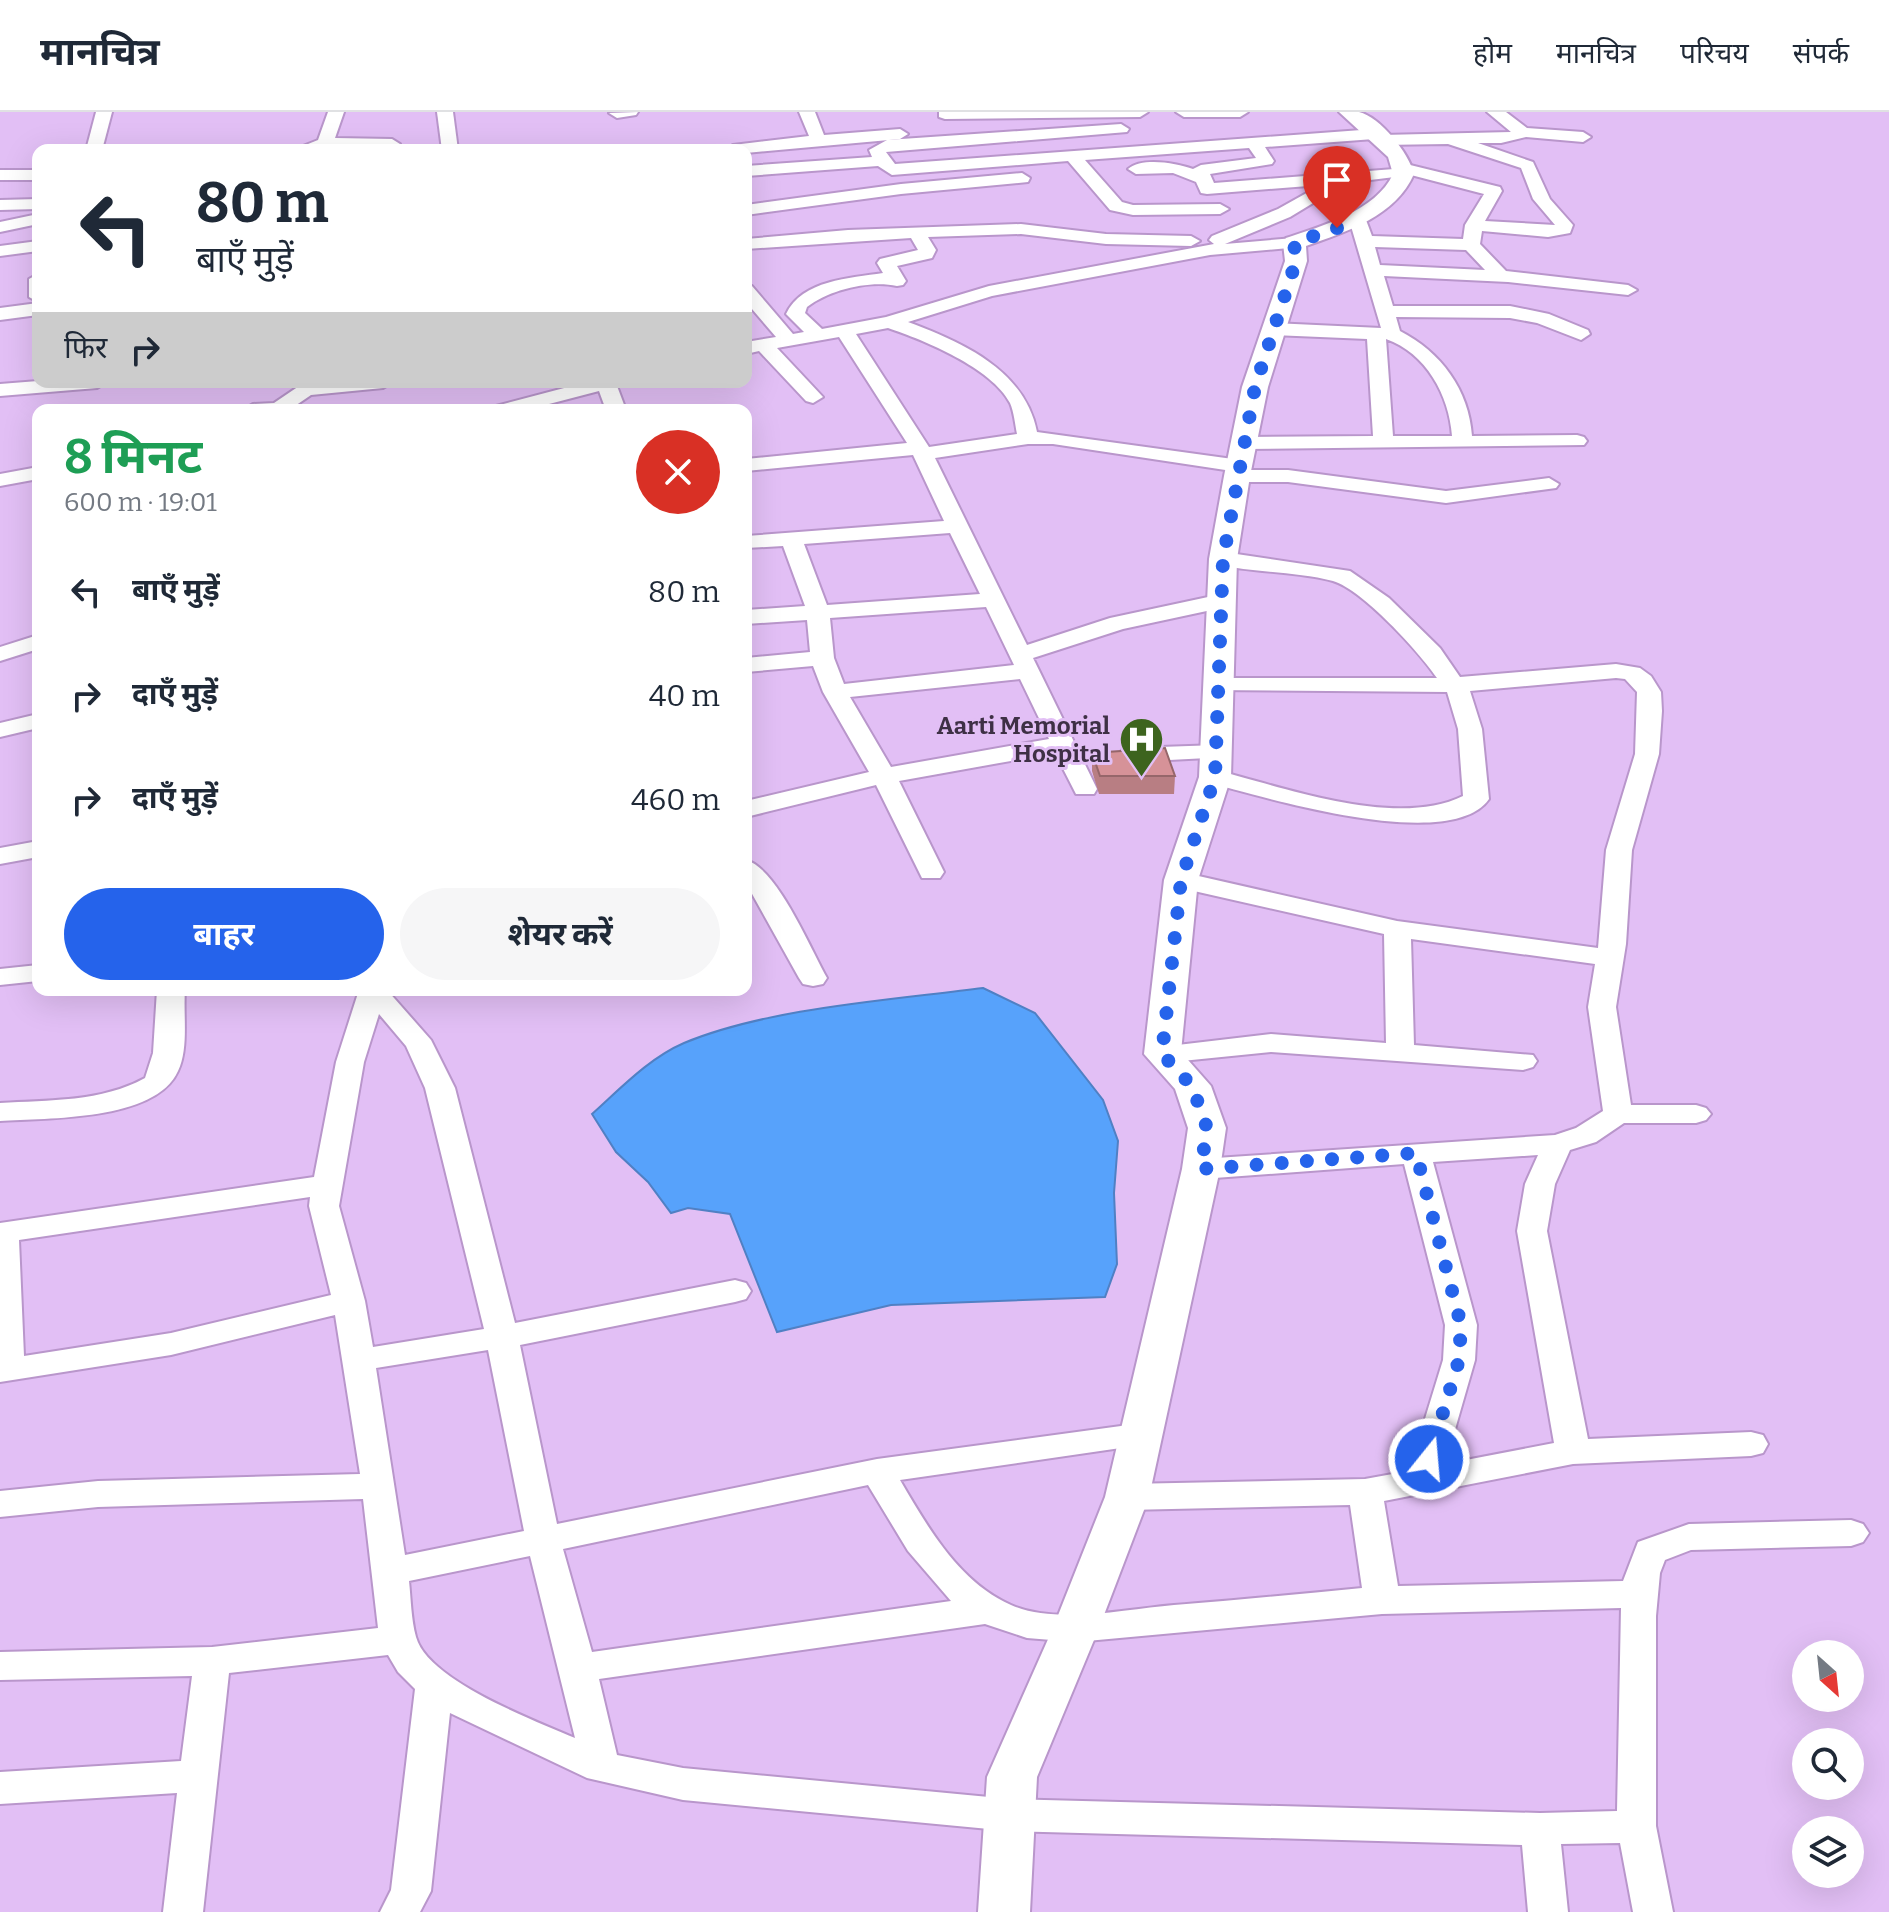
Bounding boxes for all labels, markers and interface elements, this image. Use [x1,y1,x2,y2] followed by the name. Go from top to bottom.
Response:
[40,29,160,75] text: मानचित्र
[1473,37,1512,70] text: होम
[1556,37,1636,70] text: मानचित्र
[1680,37,1749,70] text: परिचय
[1793,37,1849,70] text: संपर्क
[1303,146,1371,228] pin
[1315,158,1359,202] icon: arrive
[196,170,329,237] text: 80 m
[64,176,168,280] icon: left
[196,238,294,282] text: बाएँ मुड़ें
[123,328,167,372] icon: right
[64,330,107,366] text: फिर
[64,428,202,486] text: 8 मिनट
[636,430,720,514] button: close
[64,487,217,518] text: 600 m · 19:01
[64,570,108,614] icon: left
[132,572,220,608] text: बाएँ मुड़ें
[648,574,720,610] text: 80 m
[64,674,108,718] icon: right
[132,676,218,712] text: दाएँ मुड़ें
[649,678,720,714] text: 40 m
[937,712,1111,768] place label: Aarti Memorial Hospital
[1117,716,1165,779] hospital icon: Aarti Memorial Hospital
[64,778,108,822] icon: right
[132,780,218,816] text: दाएँ मुड़ें
[631,782,720,818] text: 460 m
[64,888,384,980] button: बाहर
[400,888,720,980] button: शेयर करें
[1387,1417,1471,1501] position arrow
[1792,1640,1864,1712] north arrow
[1792,1640,1864,1888] map controls
[1792,1728,1864,1800] button: search
[1792,1816,1864,1888] button: layers

